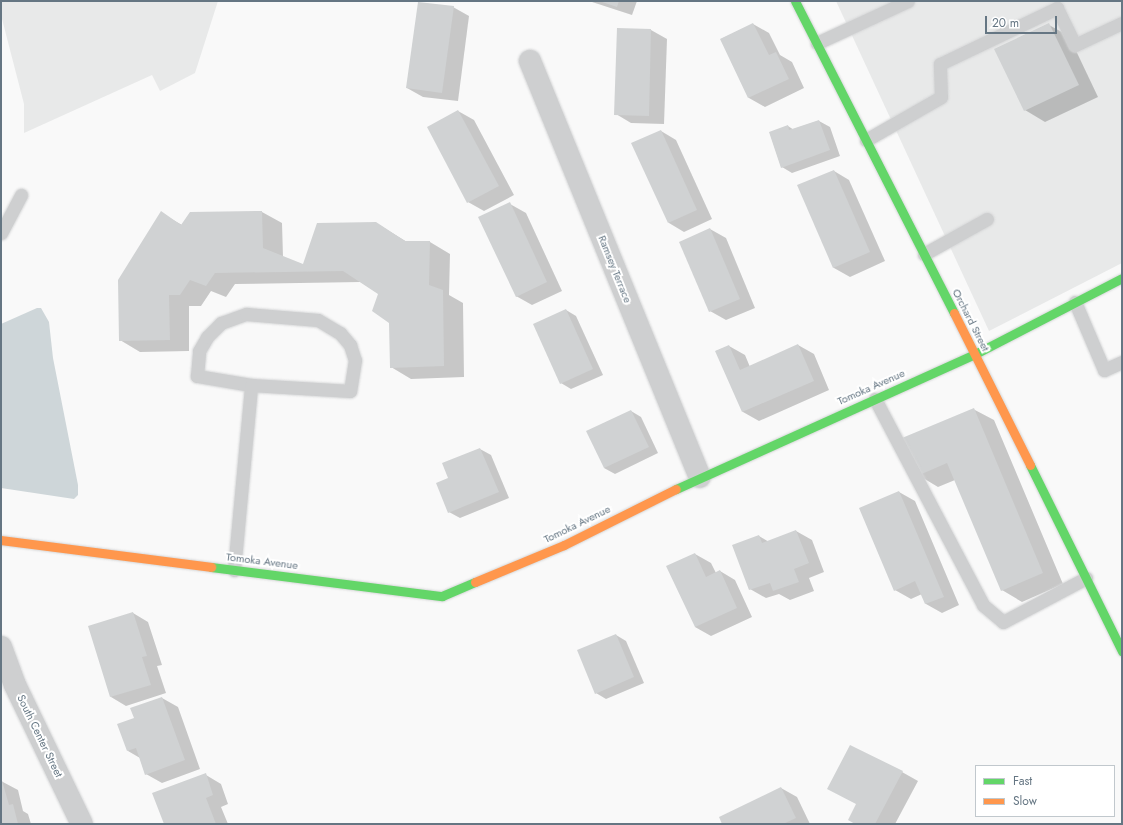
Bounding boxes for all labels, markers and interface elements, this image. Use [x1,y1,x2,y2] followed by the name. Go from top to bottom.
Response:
[987,8,1059,34] scale bar
[992,14,1019,32] text: 20 m
[595,233,635,305] street label: Ramsey Terrace
[950,287,992,353] street label: Orchard Street
[835,366,907,408] street label: Tomoka Avenue
[542,502,612,546] street label: Tomoka Avenue
[225,550,299,572] street label: Tomoka Avenue
[14,693,66,779] street label: South Center Street
[975,765,1115,817] legend
[1013,772,1032,790] text: Fast
[1013,792,1037,810] text: Slow

